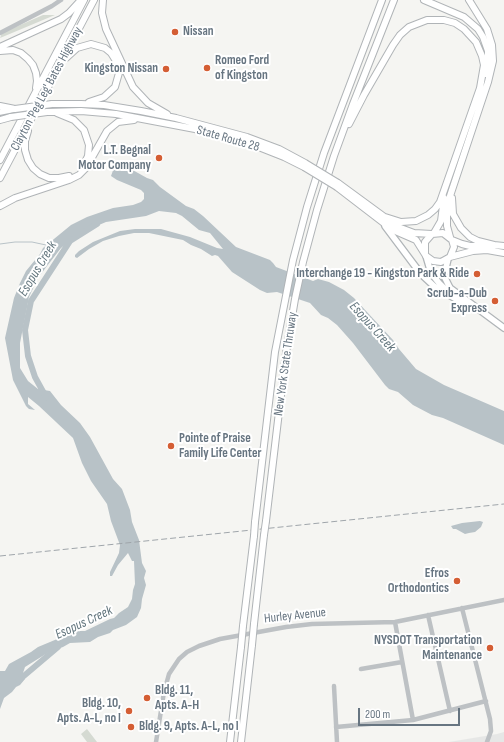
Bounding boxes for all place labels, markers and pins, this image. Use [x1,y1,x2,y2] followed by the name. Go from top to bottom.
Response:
[183,24,214,40] place label: Nissan
[170,27,180,37] marker: Nissan
[215,53,269,84] place label: Romeo Ford of Kingston
[84,61,158,77] place label: Kingston Nissan
[202,63,212,73] marker: Romeo Ford of Kingston
[161,64,171,74] marker: Kingston Nissan
[78,143,151,174] place label: L.T. Begnal Motor Company
[154,153,164,163] marker: L.T. Begnal Motor Company
[296,266,469,282] place label: Interchange 19 - Kingston Park & Ride
[472,269,482,279] marker: Interchange 19 - Kingston Park & Ride
[427,286,487,317] place label: Scrub-a-Dub Express
[490,296,500,306] marker: Scrub-a-Dub Express
[179,431,262,462] place label: Pointe of Praise Family Life Center
[166,441,176,451] marker: Pointe of Praise Family Life Center
[388,566,449,597] place label: Efros Orthodontics
[452,576,462,586] marker: Efros Orthodontics
[374,633,482,664] place label: NYSDOT Transportation Maintenance
[485,643,495,653] marker: NYSDOT Transportation Maintenance
[155,683,199,714] place label: Bldg. 11, Apts. A-H
[142,693,152,703] marker: Bldg. 11, Apts. A-H
[57,696,121,727] place label: Bldg. 10, Apts. A-L, no I
[124,706,134,716] marker: Bldg. 10, Apts. A-L, no I
[139,719,239,735] place label: Bldg. 9, Apts. A-L, no I
[126,722,136,732] marker: Bldg. 9, Apts. A-L, no I

